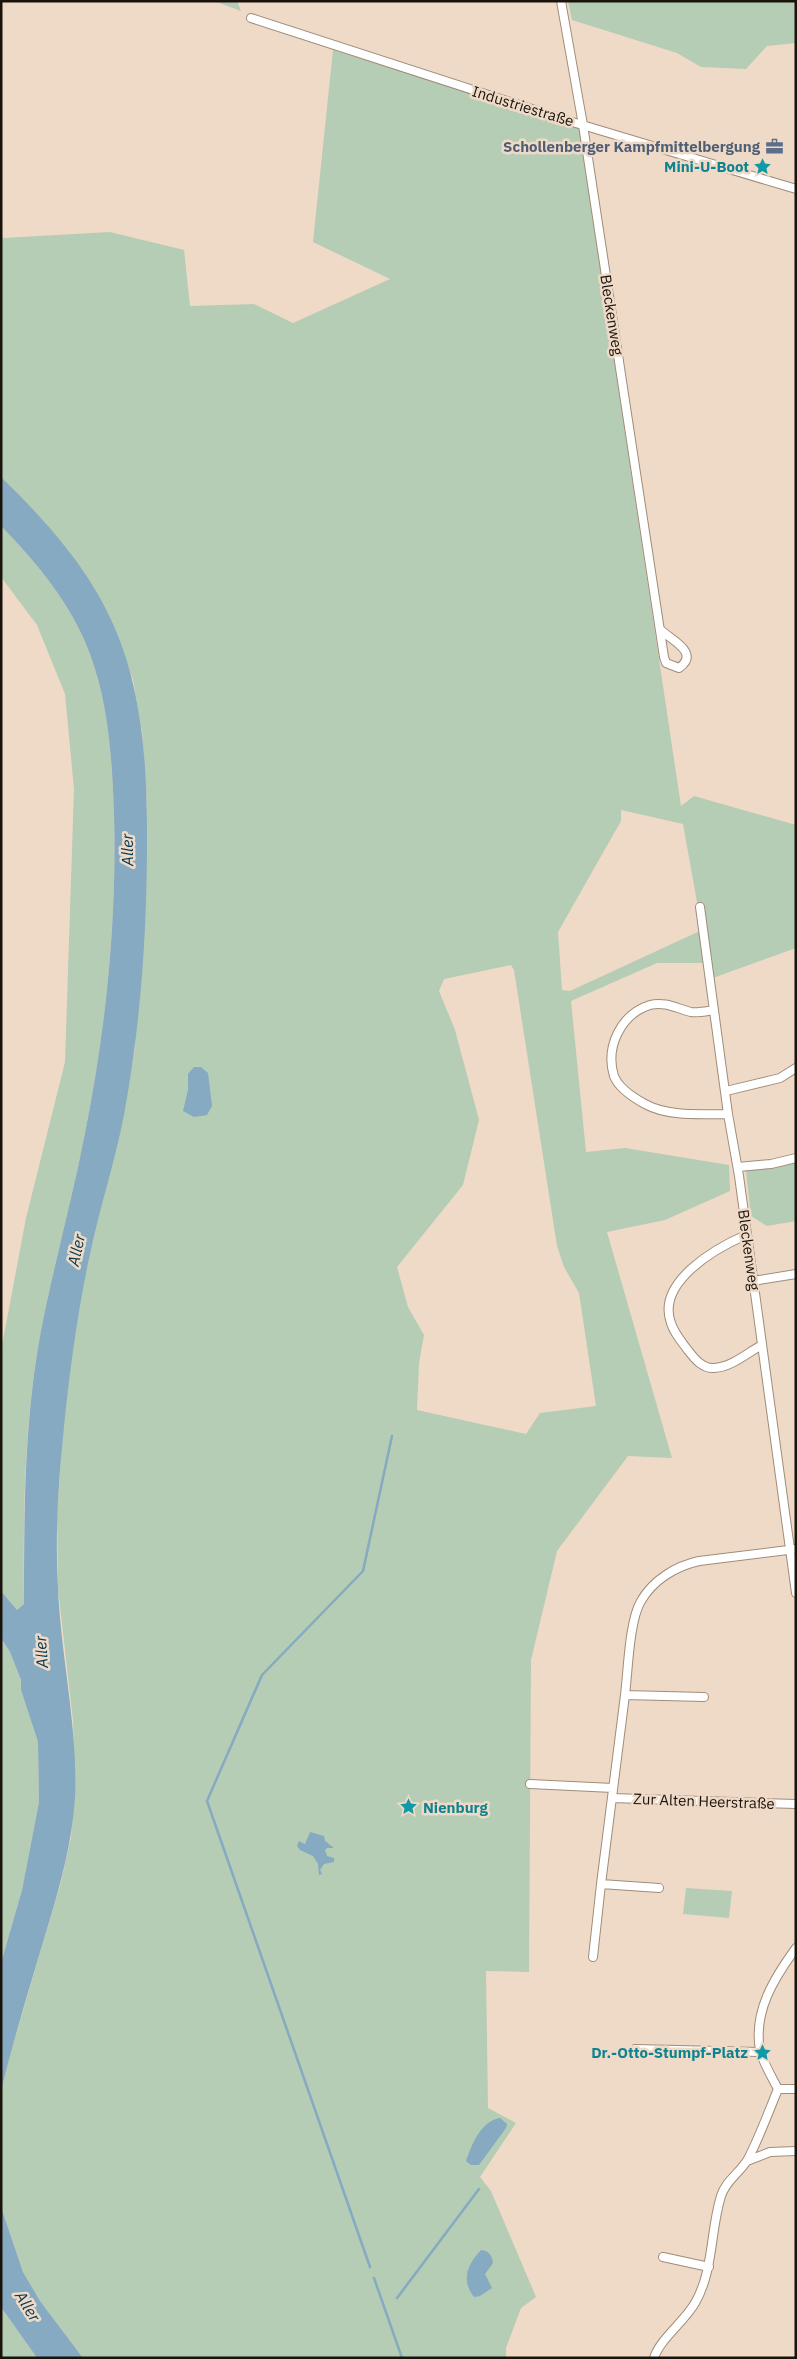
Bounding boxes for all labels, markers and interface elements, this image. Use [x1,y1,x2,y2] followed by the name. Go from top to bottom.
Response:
[470,81,576,131] street label: Industriestraße
[764,136,784,156] office icon: Schollenberger Kampfmittelbergung
[503,137,761,156] place label: Schollenberger Kampfmittelbergung
[753,156,773,176] place icon: Mini-U-Boot
[664,157,749,176] place label: Mini-U-Boot
[596,273,628,357] street label: Bleckenweg
[117,833,137,867] water label: Aller
[734,1208,764,1292] street label: Bleckenweg
[63,1231,89,1269] water label: Aller
[30,1634,52,1670] water label: Aller
[633,1789,775,1813] street label: Zur Alten Heerstraße
[399,1797,419,1817] place icon: Nienburg
[423,1798,488,1817] place label: Nienburg
[752,2042,772,2062] place icon: Dr.-Otto-Stumpf-Platz
[591,2043,748,2062] place label: Dr.-Otto-Stumpf-Platz
[10,2286,46,2326] water label: Aller

